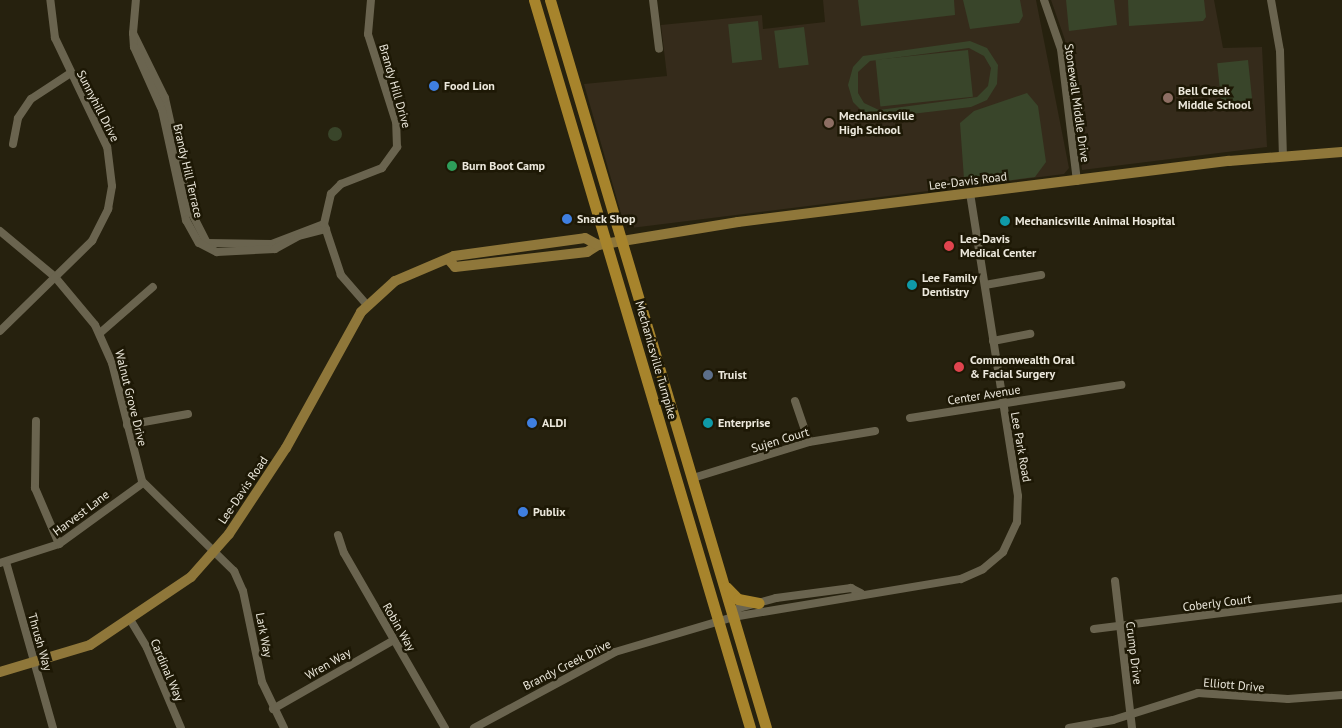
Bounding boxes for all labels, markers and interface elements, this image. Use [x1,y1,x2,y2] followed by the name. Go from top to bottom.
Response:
[376,42,414,130] street label: Brandy Hill Drive
[1062,43,1092,163] street label: Stonewall Middle Drive
[74,68,122,144] street label: Sunnyhill Drive
[444,79,495,93] place label: Food Lion
[428,80,440,92] marker: Food Lion
[1178,84,1251,112] place label: Bell Creek Middle School
[1162,92,1174,104] marker: Bell Creek Middle School
[839,109,914,137] place label: Mechanicsville High School
[823,117,835,129] marker: Mechanicsville High School
[170,122,206,220] street label: Brandy Hill Terrace
[462,159,545,173] place label: Burn Boot Camp
[446,160,458,172] marker: Burn Boot Camp
[928,169,1008,193] street label: Lee-Davis Road
[577,212,636,226] place label: Snack Shop
[561,213,573,225] marker: Snack Shop
[1015,214,1175,228] place label: Mechanicsville Animal Hospital
[999,215,1011,227] marker: Mechanicsville Animal Hospital
[960,232,1036,260] place label: Lee-Davis Medical Center
[942,239,956,253] marker: Lee-Davis Medical Center
[922,271,977,299] place label: Lee Family Dentistry
[906,279,918,291] marker: Lee Family Dentistry
[632,299,680,421] street label: Mechanicsville Turnpike
[112,348,150,448] street label: Walnut Grove Drive
[970,353,1075,381] place label: Commonwealth Oral & Facial Surgery
[952,360,966,374] marker: Commonwealth Oral & Facial Surgery
[718,368,747,382] place label: Truist
[702,369,714,381] marker: Truist
[946,382,1022,408] street label: Center Avenue
[1008,411,1034,483] street label: Lee Park Road
[542,416,567,430] place label: ALDI
[718,416,770,430] place label: Enterprise
[526,417,538,429] marker: ALDI
[702,417,714,429] marker: Enterprise
[749,424,811,456] street label: Sujen Court
[215,454,271,526] street label: Lee-Davis Road
[50,487,112,539] street label: Harvest Lane
[533,505,565,519] place label: Publix
[517,506,529,518] marker: Publix
[1182,592,1252,614] street label: Coberly Court
[379,600,419,654] street label: Robin Way
[25,611,55,673] street label: Thrush Way
[253,611,275,659] street label: Lark Way
[1123,621,1145,685] street label: Crump Drive
[520,636,614,694] street label: Brandy Creek Drive
[147,637,187,703] street label: Cardinal Way
[303,645,353,683] street label: Wren Way
[1203,675,1265,695] street label: Elliott Drive

